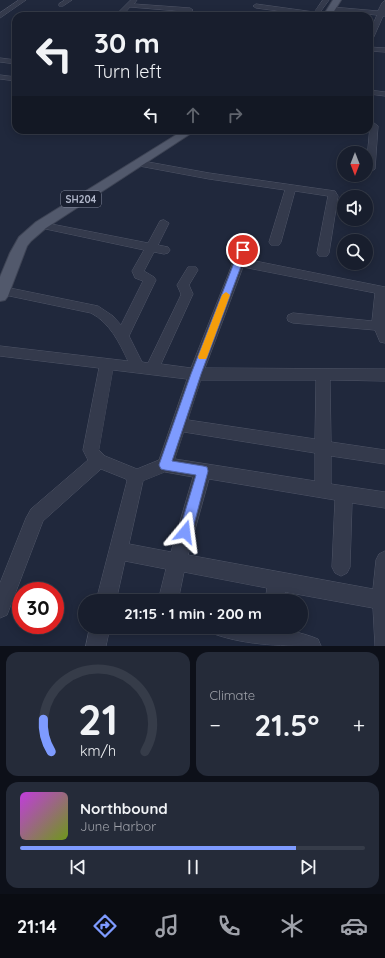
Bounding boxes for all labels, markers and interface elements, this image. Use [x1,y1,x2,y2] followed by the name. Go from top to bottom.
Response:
[94,25,160,60] text: 30 m
[28,28,80,80] icon: left
[94,60,162,83] text: Turn left
[140,104,162,126] icon: left
[182,104,204,126] icon: ahead
[224,104,246,126] icon: right
[337,146,373,182] north arrow
[337,146,373,270] map controls
[337,190,373,226] button: sound
[61,191,101,207] road number: SH204
[226,233,260,267] pin
[337,234,373,270] button: search
[232,239,254,261] icon: arrive
[164,511,206,553] position arrow
[12,582,64,634] speed limit sign: 30
[124,604,262,623] text: 21:15 · 1 min · 200 m
[210,687,255,703] text: Climate
[78,693,118,745] text: 21
[254,706,319,744] text: 21.5°
[210,711,221,739] text: −
[353,711,365,739] text: +
[80,742,116,760] text: km/h
[80,799,168,818] text: Northbound
[80,818,156,834] text: June Harbor
[67,856,89,878] icon: previous
[182,856,204,878] icon: pause
[297,856,319,878] icon: next
[91,912,119,940] icon: directions
[153,912,181,940] icon: music
[215,912,243,940] icon: phone
[278,912,306,940] icon: climate
[340,912,368,940] icon: car
[17,915,57,938] text: 21:14

